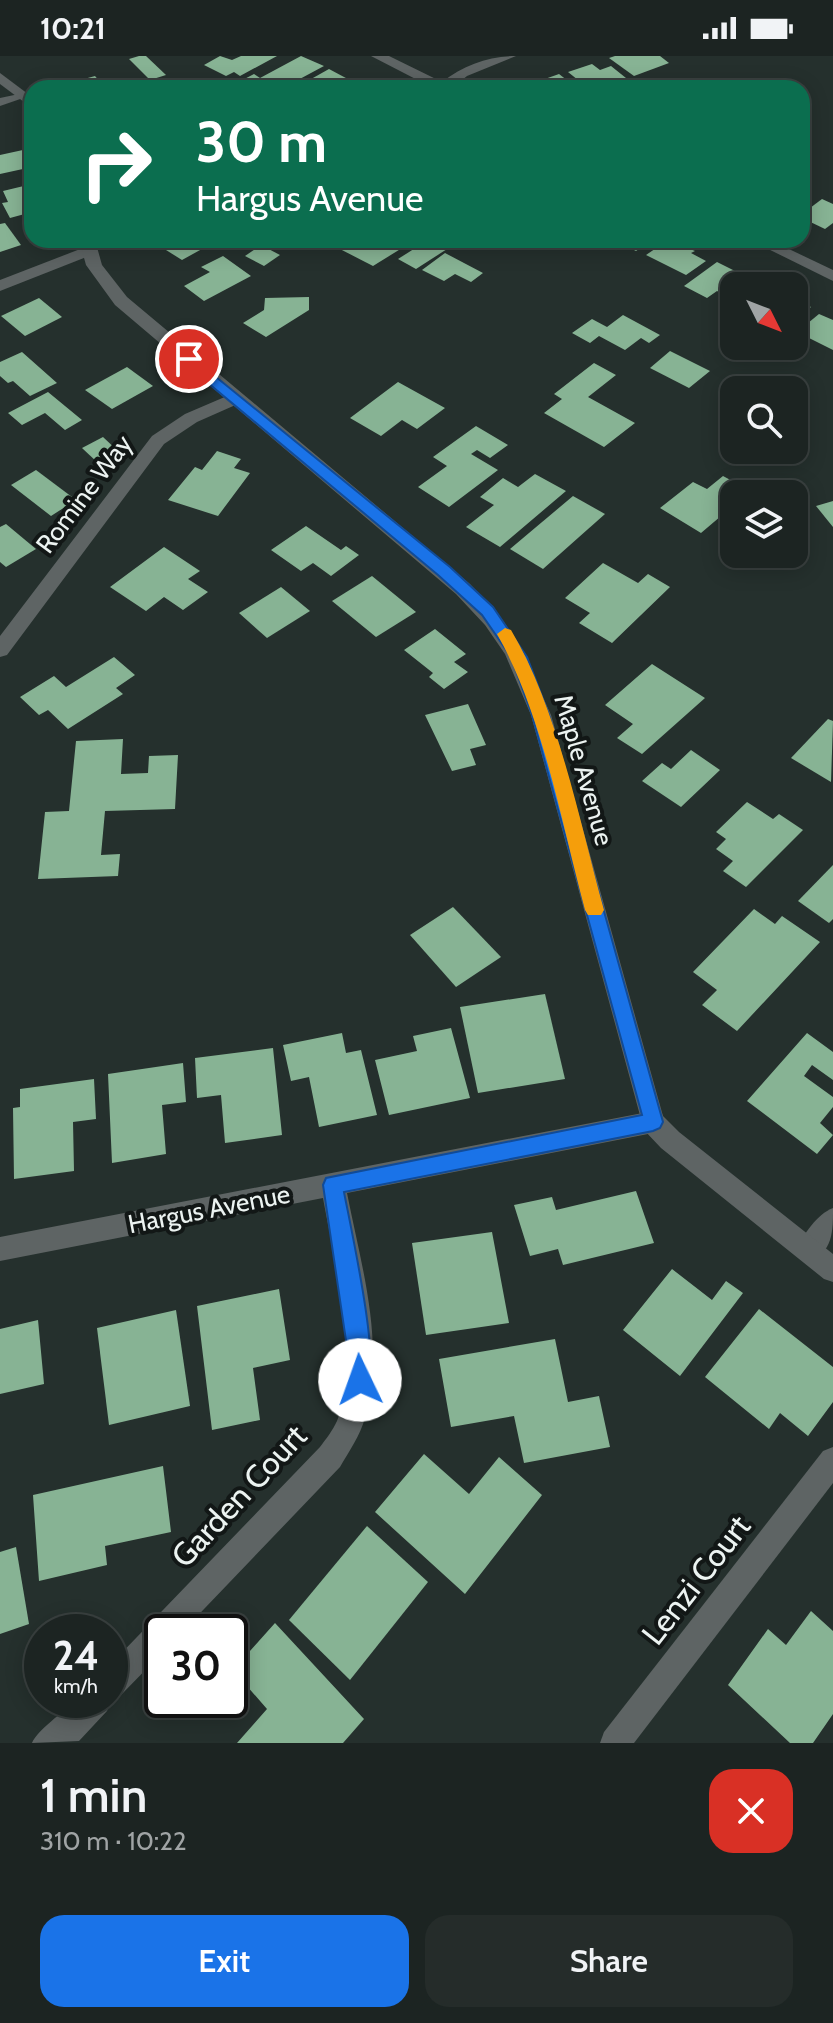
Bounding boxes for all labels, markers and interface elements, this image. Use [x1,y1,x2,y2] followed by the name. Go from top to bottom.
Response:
[40,10,106,47] text: 10:21
[196,108,327,176] text: 30 m
[64,112,168,216] icon: right
[196,176,423,220] text: Hargus Avenue
[720,272,808,360] north arrow
[720,272,808,568] map controls
[155,325,223,393] pin
[167,337,211,381] icon: arrive
[720,376,808,464] button: search
[29,428,139,560] street label: Romine Way
[720,480,808,568] button: layers
[547,691,621,849] street label: Maple Avenue
[125,1178,293,1240] street label: Hargus Avenue
[318,1338,402,1422] position arrow
[163,1416,315,1575] street label: Garden Court
[633,1507,758,1652] street label: Lenzi Court
[144,1614,248,1718] speed limit sign: 30
[53,1631,99,1680] text: 24
[54,1674,98,1698] text: km/h
[40,1766,147,1824] text: 1 min
[709,1769,793,1853] button: close
[40,1825,187,1857] text: 310 m · 10:22
[40,1915,409,2007] button: Exit
[425,1915,793,2007] button: Share

